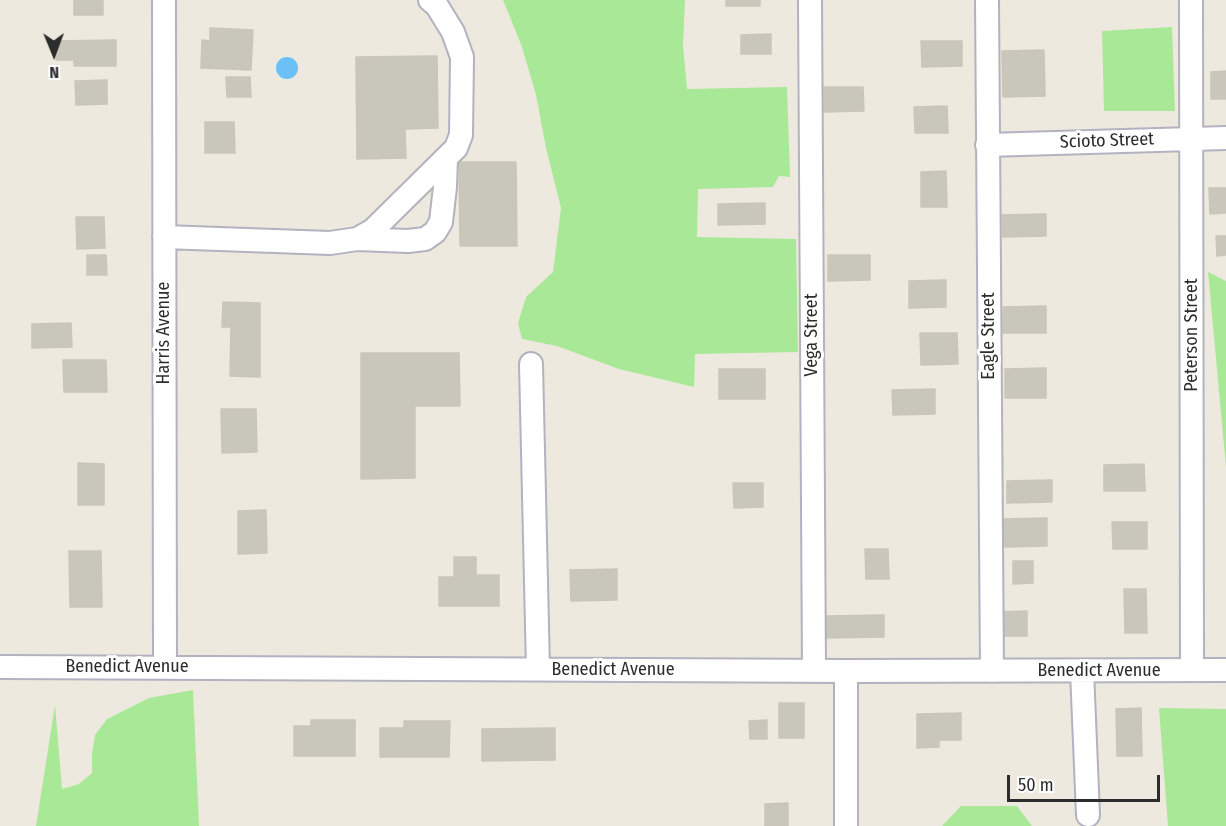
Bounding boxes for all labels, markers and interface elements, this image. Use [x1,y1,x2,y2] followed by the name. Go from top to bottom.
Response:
[24,24,84,84] north arrow
[49,63,59,82] text: N
[1060,129,1154,153] street label: Scioto Street
[1181,278,1203,392] street label: Peterson Street
[153,282,175,384] street label: Harris Avenue
[978,292,1000,380] street label: Eagle Street
[801,293,823,377] street label: Vega Street
[65,656,189,678] street label: Benedict Avenue
[551,659,675,681] street label: Benedict Avenue
[1037,660,1161,682] street label: Benedict Avenue
[1010,763,1163,801] scale bar
[1018,774,1054,796] text: 50 m

